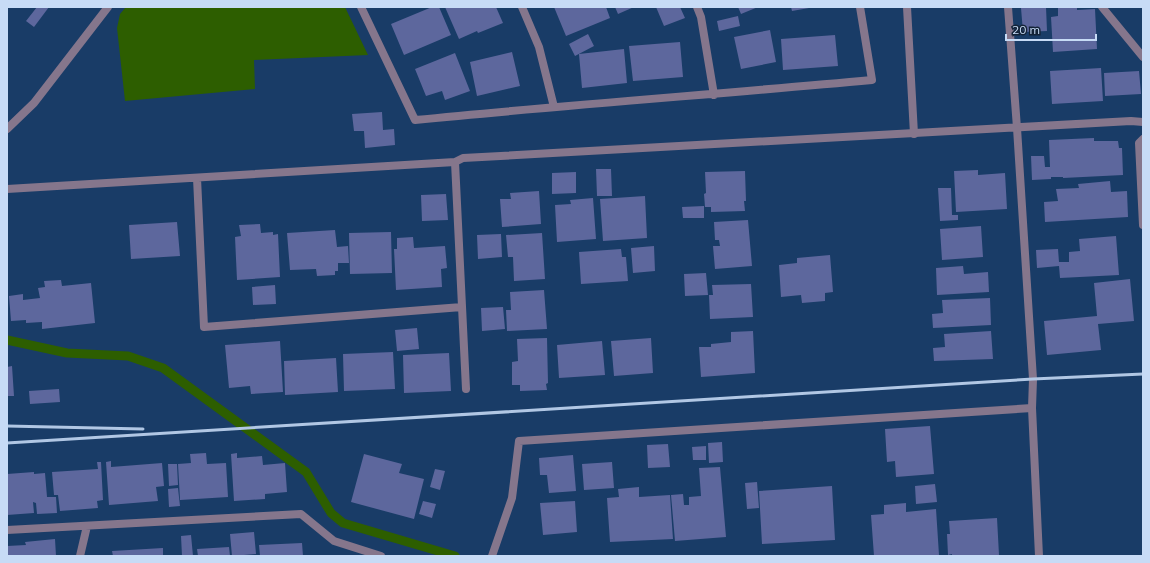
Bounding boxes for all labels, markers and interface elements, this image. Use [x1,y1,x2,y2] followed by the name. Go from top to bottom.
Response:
[1006,16,1096,42] scale bar
[1012,22,1040,37] text: 20 m

